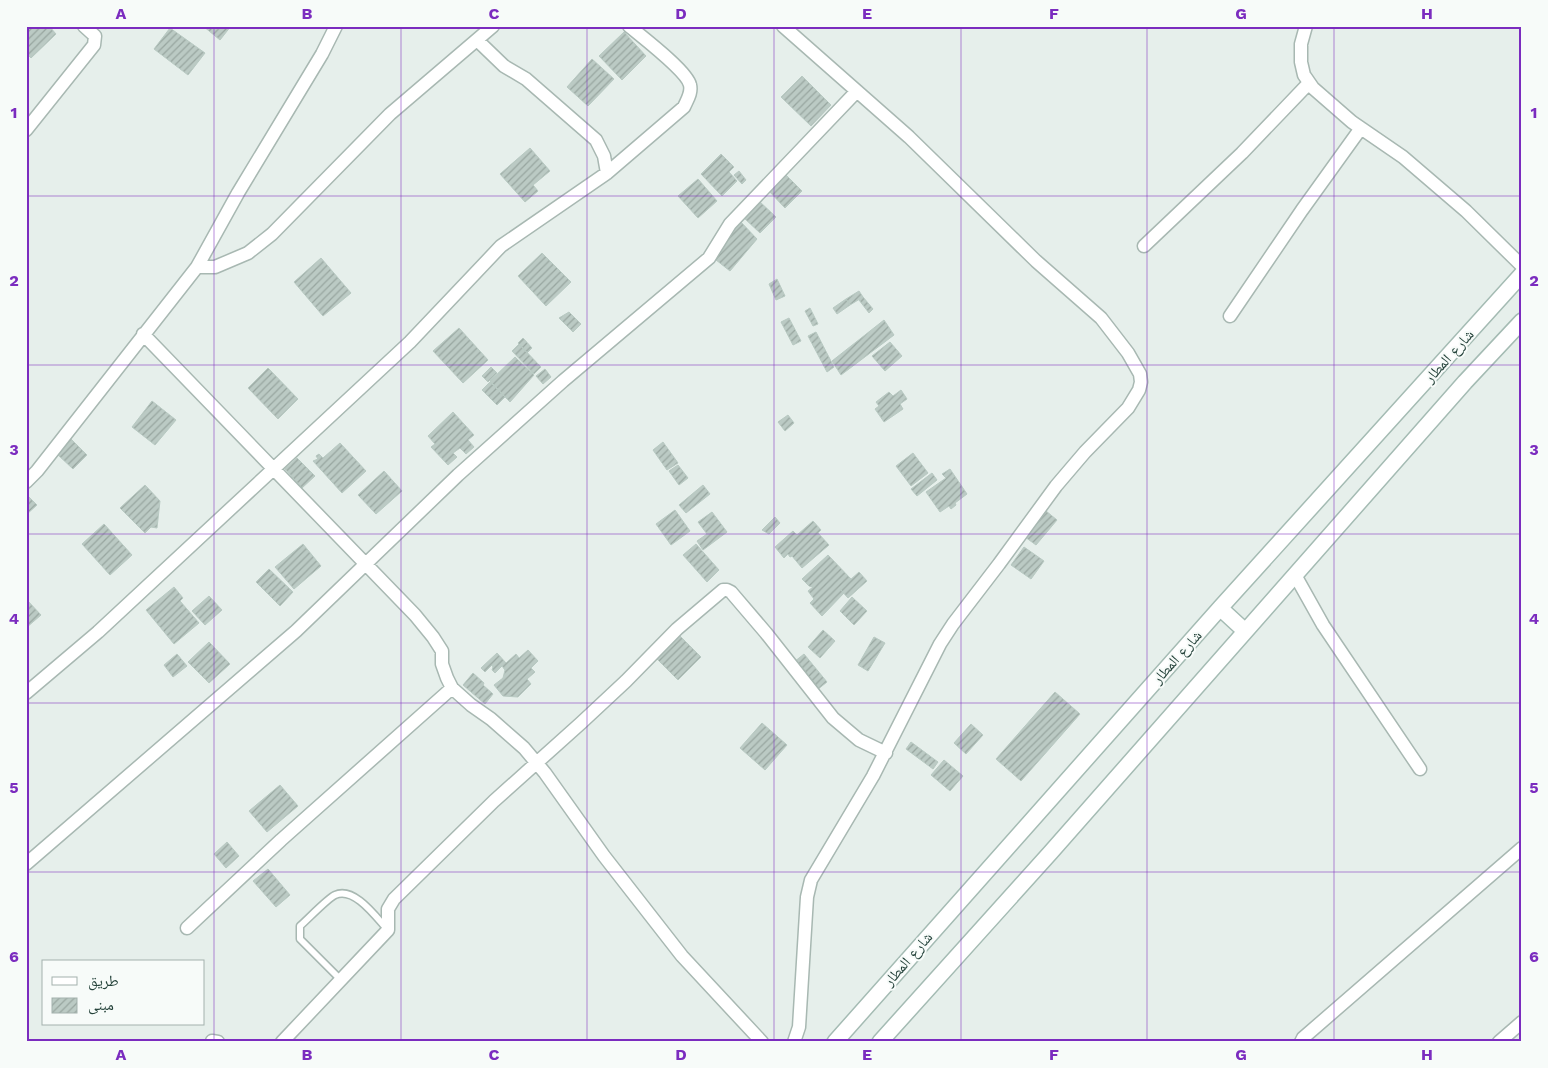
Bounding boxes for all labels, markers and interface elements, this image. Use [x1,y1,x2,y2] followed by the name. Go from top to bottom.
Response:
[116,4,127,23] text: A
[302,4,313,23] text: B
[489,4,500,23] text: C
[675,4,687,23] text: D
[862,4,872,23] text: E
[1049,4,1059,23] text: F
[1235,4,1247,23] text: G
[1421,4,1433,23] text: H
[11,103,17,122] text: 1
[1531,103,1537,122] text: 1
[9,271,19,290] text: 2
[1529,271,1539,290] text: 2
[1420,326,1478,388] street label: شارع المطار
[9,440,19,459] text: 3
[1529,440,1539,459] text: 3
[9,609,19,628] text: 4
[1529,609,1539,628] text: 4
[1148,627,1206,689] street label: شارع المطار
[9,778,19,797] text: 5
[1529,778,1539,797] text: 5
[879,928,937,991] street label: شارع المطار
[9,947,19,966] text: 6
[1529,947,1539,966] text: 6
[42,960,205,1026] legend
[88,972,119,991] text: طريق
[88,996,114,1015] text: مبنى
[116,1045,127,1064] text: A
[302,1045,313,1064] text: B
[489,1045,500,1064] text: C
[675,1045,687,1064] text: D
[862,1045,872,1064] text: E
[1049,1045,1059,1064] text: F
[1235,1045,1247,1064] text: G
[1421,1045,1433,1064] text: H

